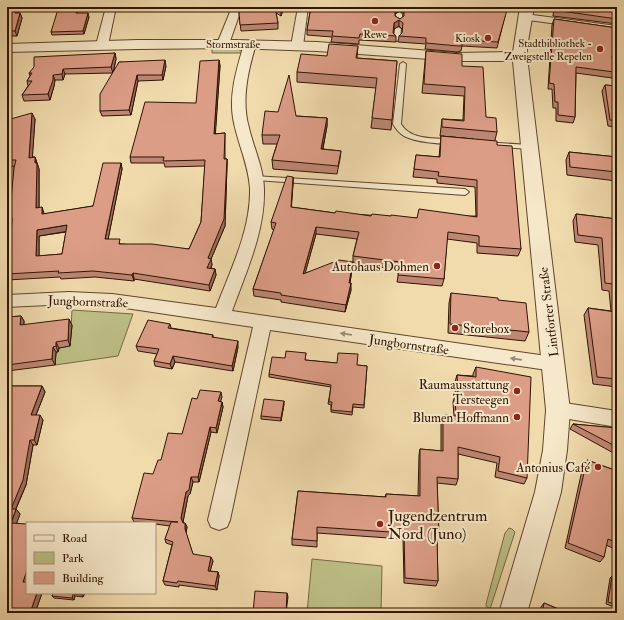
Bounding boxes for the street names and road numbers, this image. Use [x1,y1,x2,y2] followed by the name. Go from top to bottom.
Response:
[206,38,260,51] street label: Stormstraße
[535,266,562,358] street label: Lintforter Straße
[47,293,129,311] street label: Jungbornstraße
[367,331,450,359] street label: Jungbornstraße

